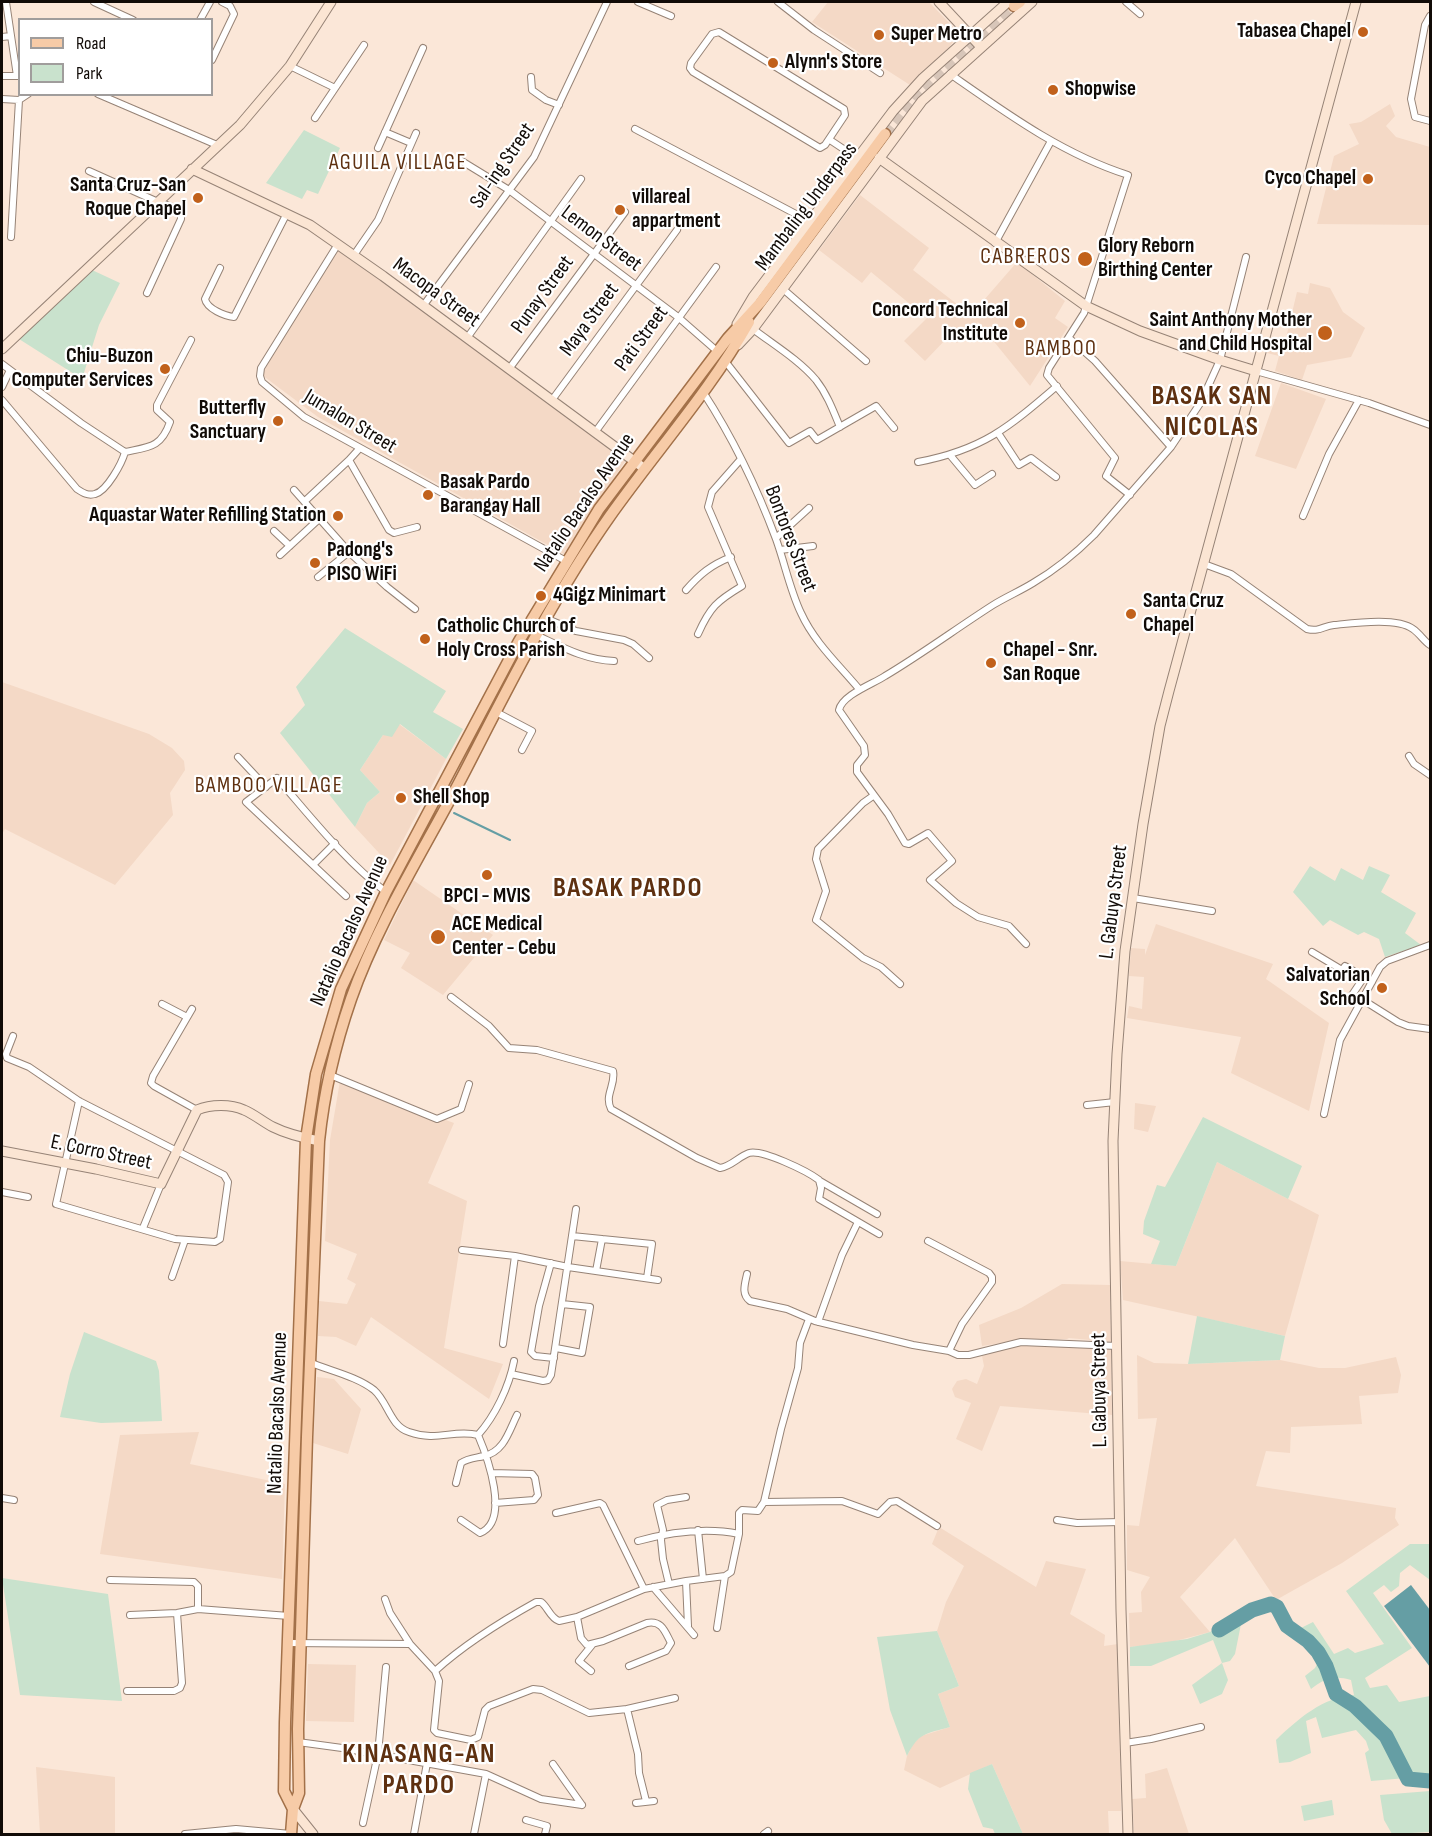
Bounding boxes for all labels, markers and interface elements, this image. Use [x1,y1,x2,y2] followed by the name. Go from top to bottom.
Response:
[18,18,213,96] legend
[1237,19,1351,45] place label: Tabasea Chapel
[891,22,982,48] place label: Super Metro
[1356,25,1370,39] marker: Tabasea Chapel
[872,28,886,42] marker: Super Metro
[76,33,106,54] text: Road
[785,50,882,76] place label: Alynn's Store
[766,56,780,70] marker: Alynn's Store
[76,63,102,84] text: Park
[1065,77,1136,103] place label: Shopwise
[1046,83,1060,97] marker: Shopwise
[465,118,541,214] street label: Sal-ing Street
[751,138,863,276] street label: Mambaling Underpass
[329,150,467,176] district label: AGUILA VILLAGE
[1264,166,1356,192] place label: Cyco Chapel
[1361,172,1375,186] marker: Cyco Chapel
[70,173,186,223] place label: Santa Cruz-San Roque Chapel
[632,185,720,235] place label: villareal appartment
[191,191,205,205] marker: Santa Cruz-San Roque Chapel
[556,200,646,278] street label: Lemon Street
[613,203,627,217] marker: villareal appartment
[1098,234,1212,284] place label: Glory Reborn Birthing Center
[980,244,1072,270] district label: CABREROS
[1076,250,1094,268] marker: Glory Reborn Birthing Center
[506,251,580,339] street label: Punay Street
[387,253,485,333] street label: Macopa Street
[555,279,625,361] street label: Maya Street
[872,298,1008,348] place label: Concord Technical Institute
[610,301,674,377] street label: Pati Street
[1149,308,1312,358] place label: Saint Anthony Mother and Child Hospital
[1013,316,1027,330] marker: Concord Technical Institute
[1316,324,1334,342] marker: Saint Anthony Mother and Child Hospital
[1025,336,1097,362] district label: BAMBOO
[11,344,153,394] place label: Chiu-Buzon Computer Services
[158,362,172,376] marker: Chiu-Buzon Computer Services
[1151,381,1273,444] district label: BASAK SAN NICOLAS
[299,384,401,460] street label: Jumalon Street
[190,396,266,446] place label: Butterfly Sanctuary
[271,414,285,428] marker: Butterfly Sanctuary
[529,429,641,577] street label: Natalio Bacalso Avenue
[440,470,540,520] place label: Basak Pardo Barangay Hall
[758,482,822,596] street label: Bontores Street
[421,488,435,502] marker: Basak Pardo Barangay Hall
[89,503,326,529] place label: Aquastar Water Refilling Station
[331,509,345,523] marker: Aquastar Water Refilling Station
[327,538,397,588] place label: Padong's PISO WiFi
[308,556,322,570] marker: Padong's PISO WiFi
[553,583,666,609] place label: 4Gigz Minimart
[534,589,548,603] marker: 4Gigz Minimart
[1143,589,1224,639] place label: Santa Cruz Chapel
[1124,607,1138,621] marker: Santa Cruz Chapel
[437,614,575,664] place label: Catholic Church of Holy Cross Parish
[418,632,432,646] marker: Catholic Church of Holy Cross Parish
[1003,638,1098,688] place label: Chapel - Snr. San Roque
[984,656,998,670] marker: Chapel - Snr. San Roque
[195,773,343,799] district label: BAMBOO VILLAGE
[413,785,490,811] place label: Shell Shop
[394,791,408,805] marker: Shell Shop
[1095,844,1133,960] street label: L. Gabuya Street
[306,852,394,1010] street label: Natalio Bacalso Avenue
[480,868,494,882] marker: BPCI - MVIS
[553,873,703,905] district label: BASAK PARDO
[443,884,531,910] place label: BPCI - MVIS
[452,912,556,962] place label: ACE Medical Center - Cebu
[429,928,447,946] marker: ACE Medical Center - Cebu
[1286,963,1370,1013] place label: Salvatorian School
[1375,981,1389,995] marker: Salvatorian School
[48,1130,154,1176] street label: E. Corro Street
[263,1332,293,1494] street label: Natalio Bacalso Avenue
[1086,1333,1114,1447] street label: L. Gabuya Street
[342,1739,496,1802] district label: KINASANG-AN PARDO

